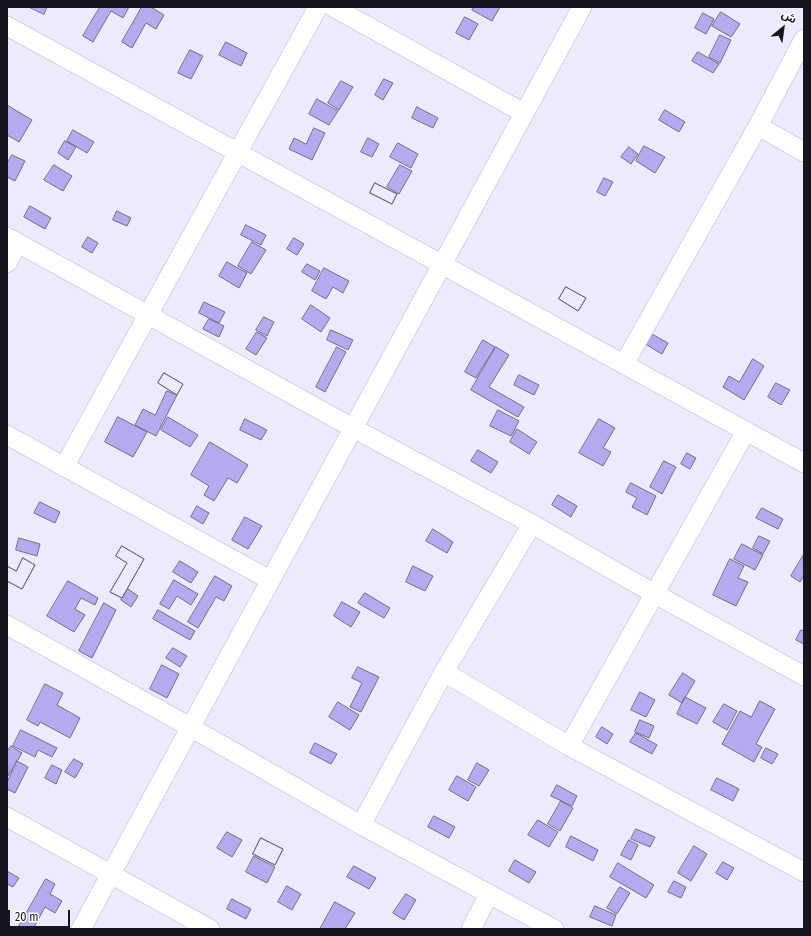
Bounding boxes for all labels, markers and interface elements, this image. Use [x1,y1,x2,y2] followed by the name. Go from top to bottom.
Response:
[763,8,803,48] north arrow
[779,8,799,26] text: ش
[10,902,72,928] scale bar
[15,910,39,924] text: 20 m

